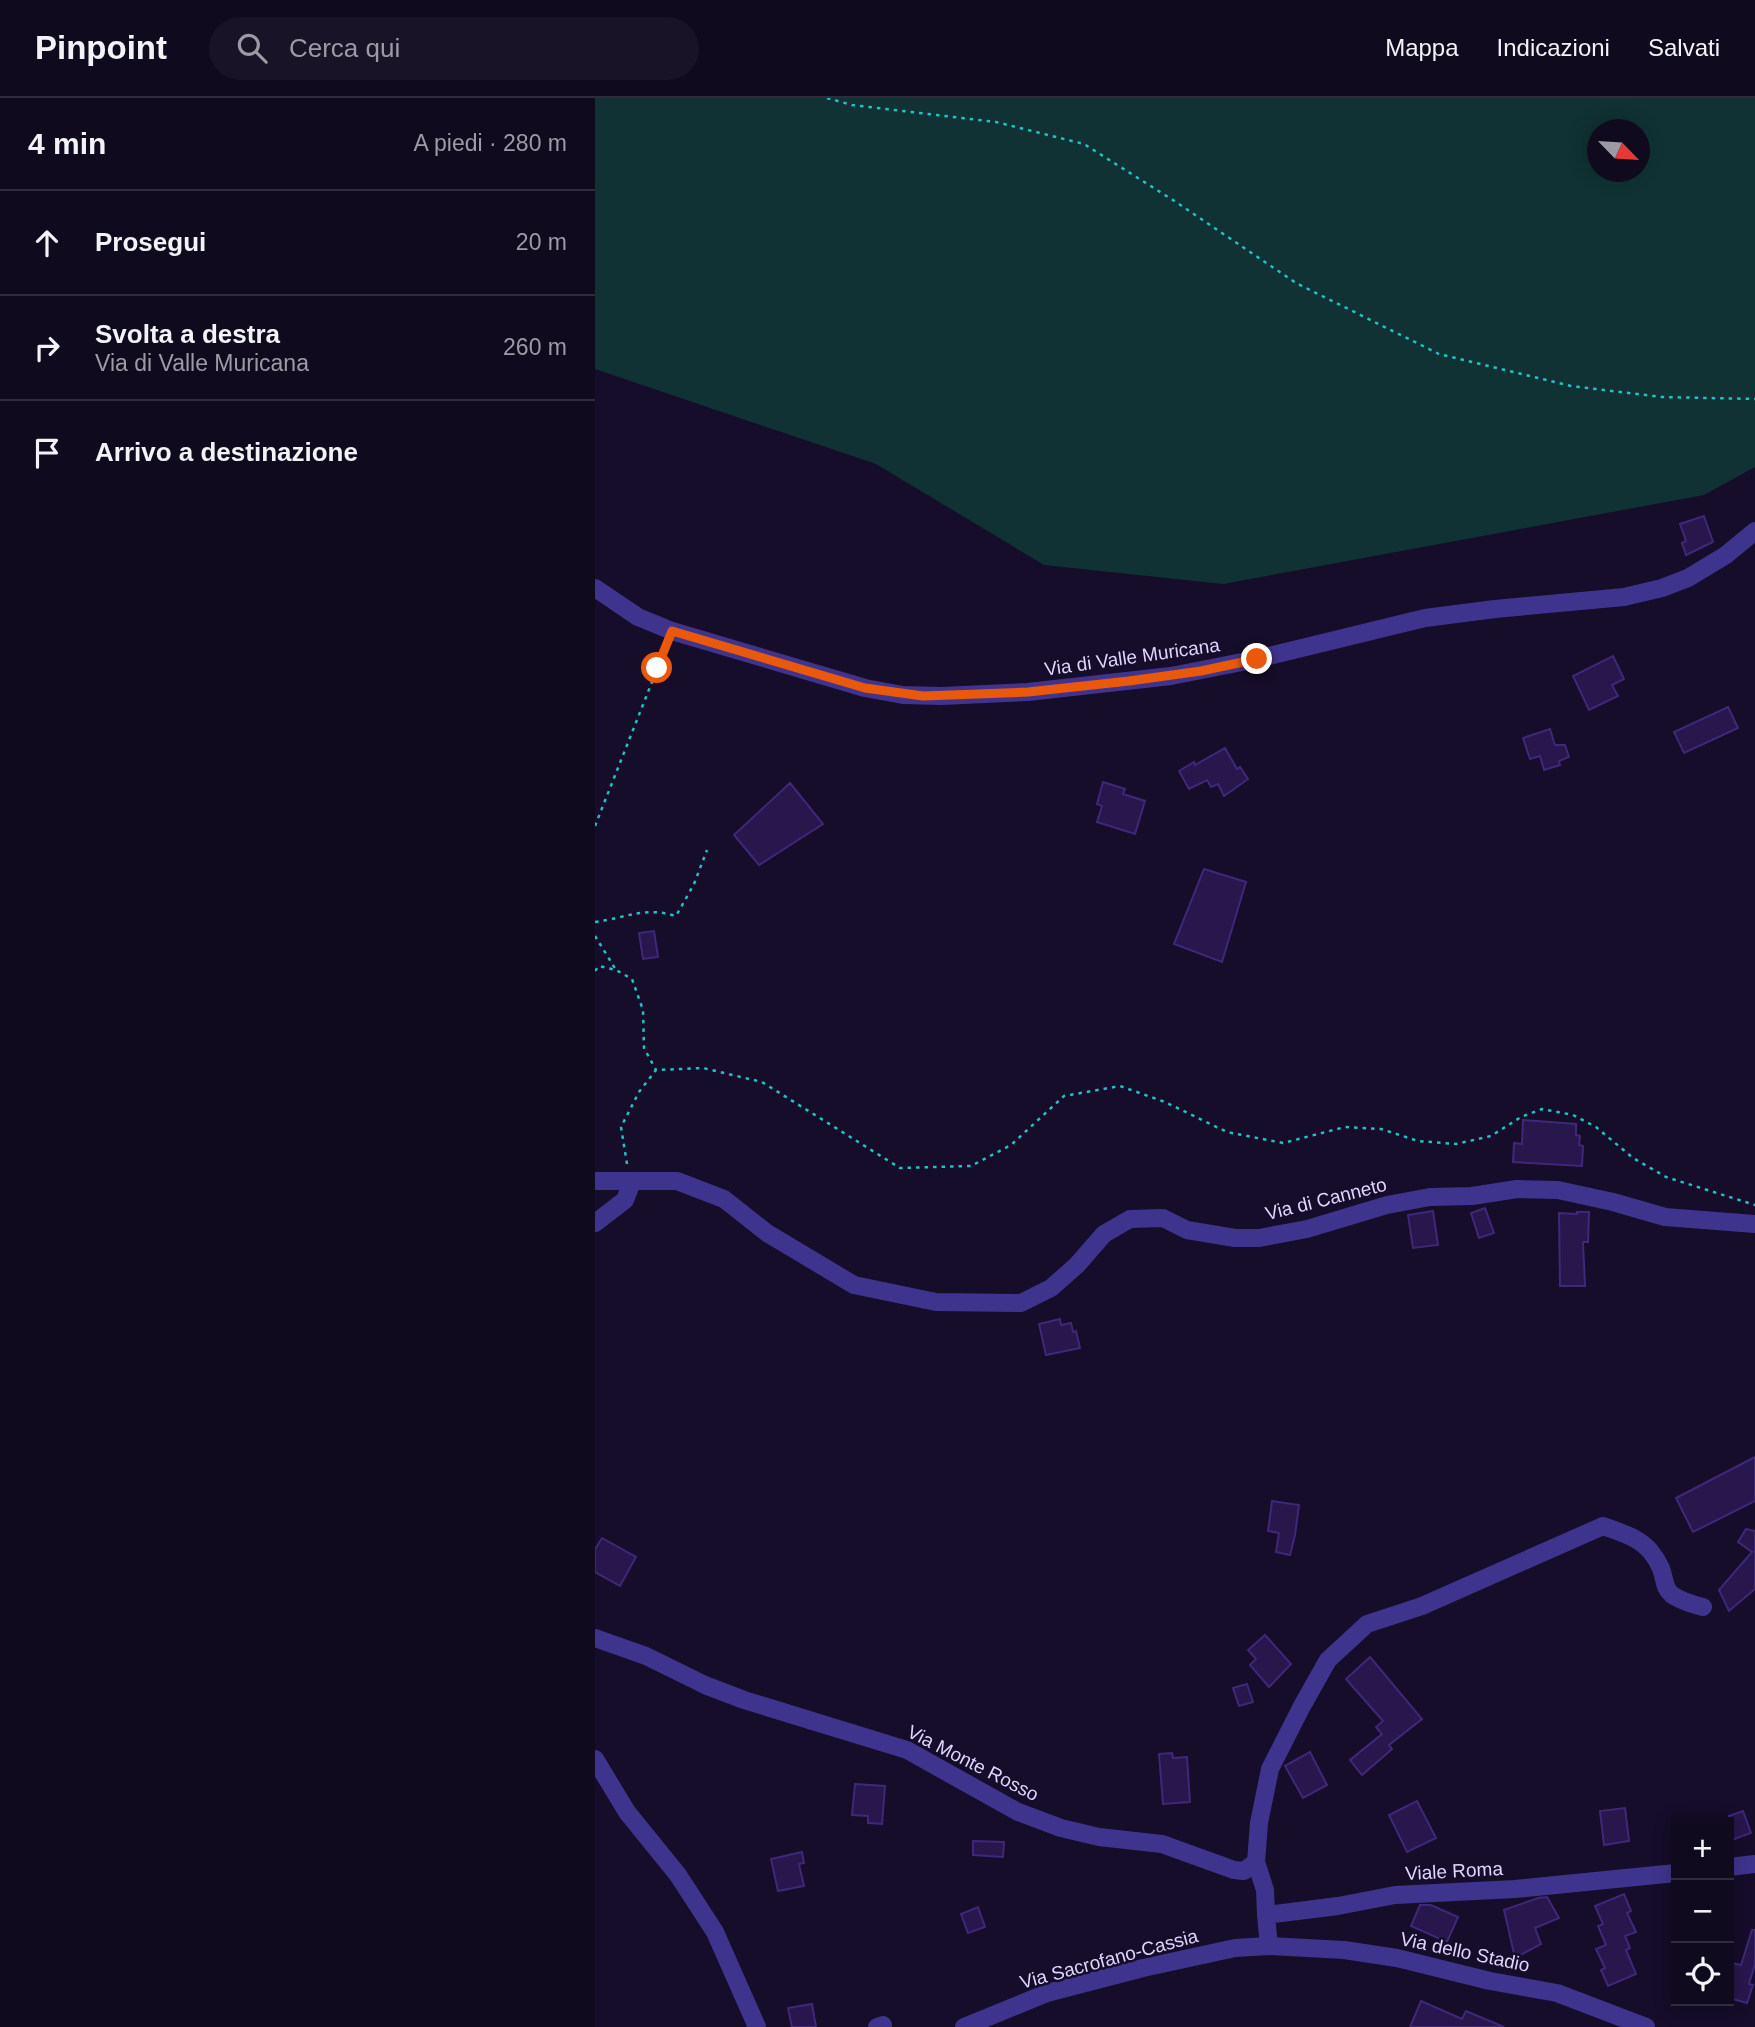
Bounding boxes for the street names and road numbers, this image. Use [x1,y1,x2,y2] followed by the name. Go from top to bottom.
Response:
[1043,634,1221,680] street label: Via di Valle Muricana
[1263,1174,1389,1224] street label: Via di Canneto
[904,1721,1042,1805] street label: Via Monte Rosso
[1405,1858,1504,1884] street label: Viale Roma
[1018,1925,1201,1993] street label: Via Sacrofano-Cassia
[1398,1928,1532,1976] street label: Via dello Stadio

